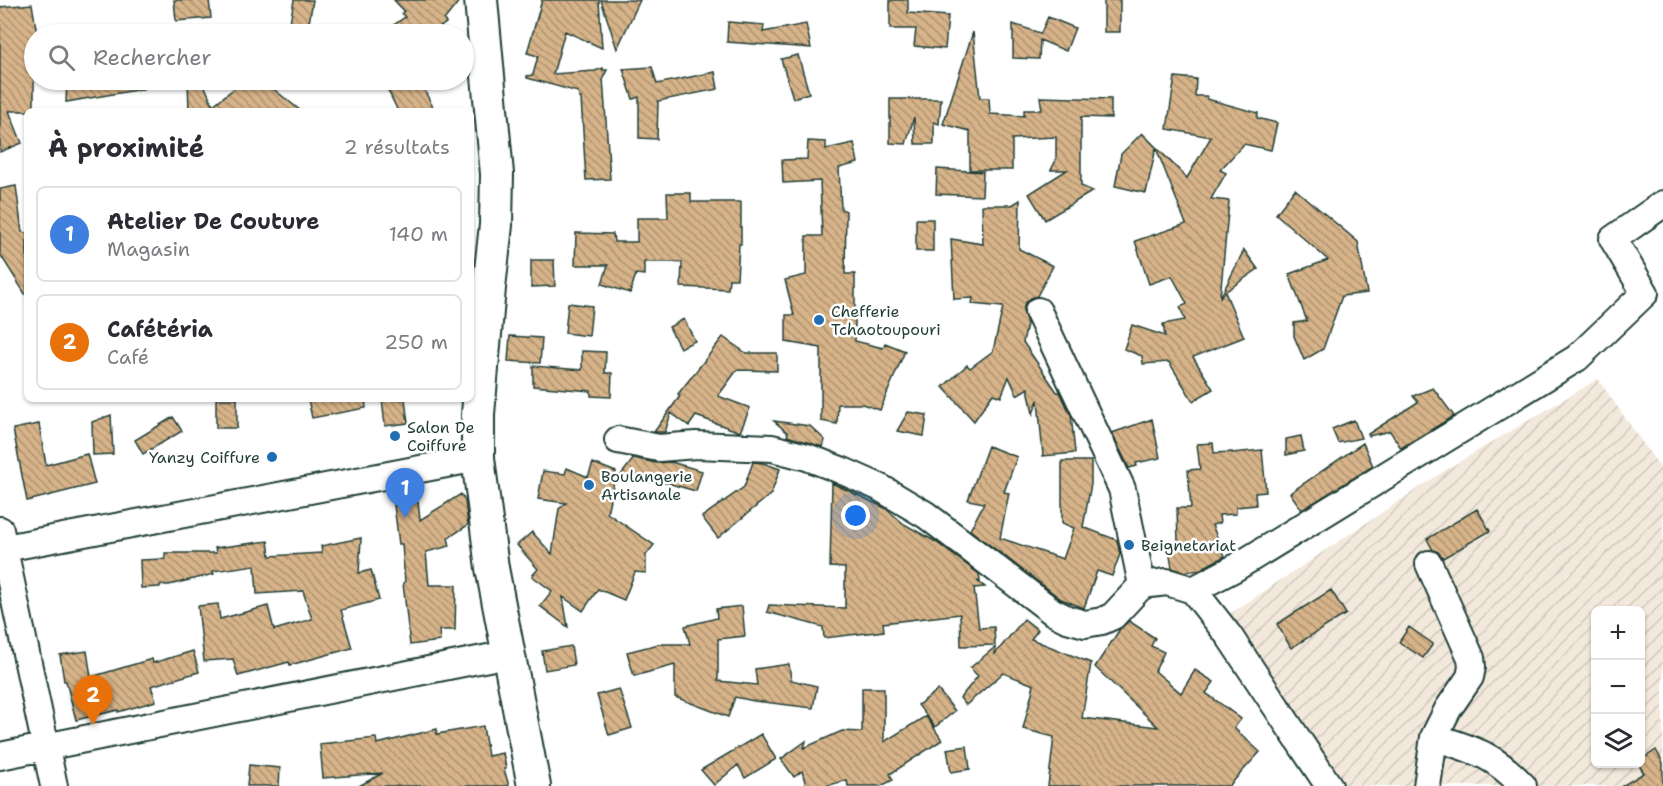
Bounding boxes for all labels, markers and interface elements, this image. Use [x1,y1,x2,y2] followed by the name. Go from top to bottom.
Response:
[24,24,474,90] search box
[45,41,78,74] icon: search
[93,43,212,72] text: Rechercher
[48,130,204,165] text: À proximité
[344,134,450,160] text: 2 résultats
[107,207,319,236] text: Atelier De Couture
[65,221,74,247] text: 1
[389,221,448,247] text: 140 m
[107,236,190,262] text: Magasin
[831,301,941,340] place label: Chefferie Tchaotoupouri
[812,313,826,327] marker: Chefferie Tchaotoupouri
[107,315,213,344] text: Cafétéria
[63,329,77,355] text: 2
[384,329,448,355] text: 250 m
[107,344,149,370] text: Café
[407,417,475,456] place label: Salon De Coiffure
[388,429,402,443] marker: Salon De Coiffure
[149,447,260,468] place label: Yanzy Coiffure
[265,450,279,464] marker: Yanzy Coiffure
[601,466,693,505] place label: Boulangerie Artisanale
[386,468,424,518] pin: 1
[582,478,596,492] marker: Boulangerie Artisanale
[841,501,870,530] your location
[1141,535,1236,556] place label: Beignetariat
[1122,538,1136,552] marker: Beignetariat
[1591,606,1645,768] map controls
[1591,606,1645,660] button: +
[1591,660,1645,714] button: −
[74,676,112,725] pin: 2
[1591,714,1645,768] button: layers

